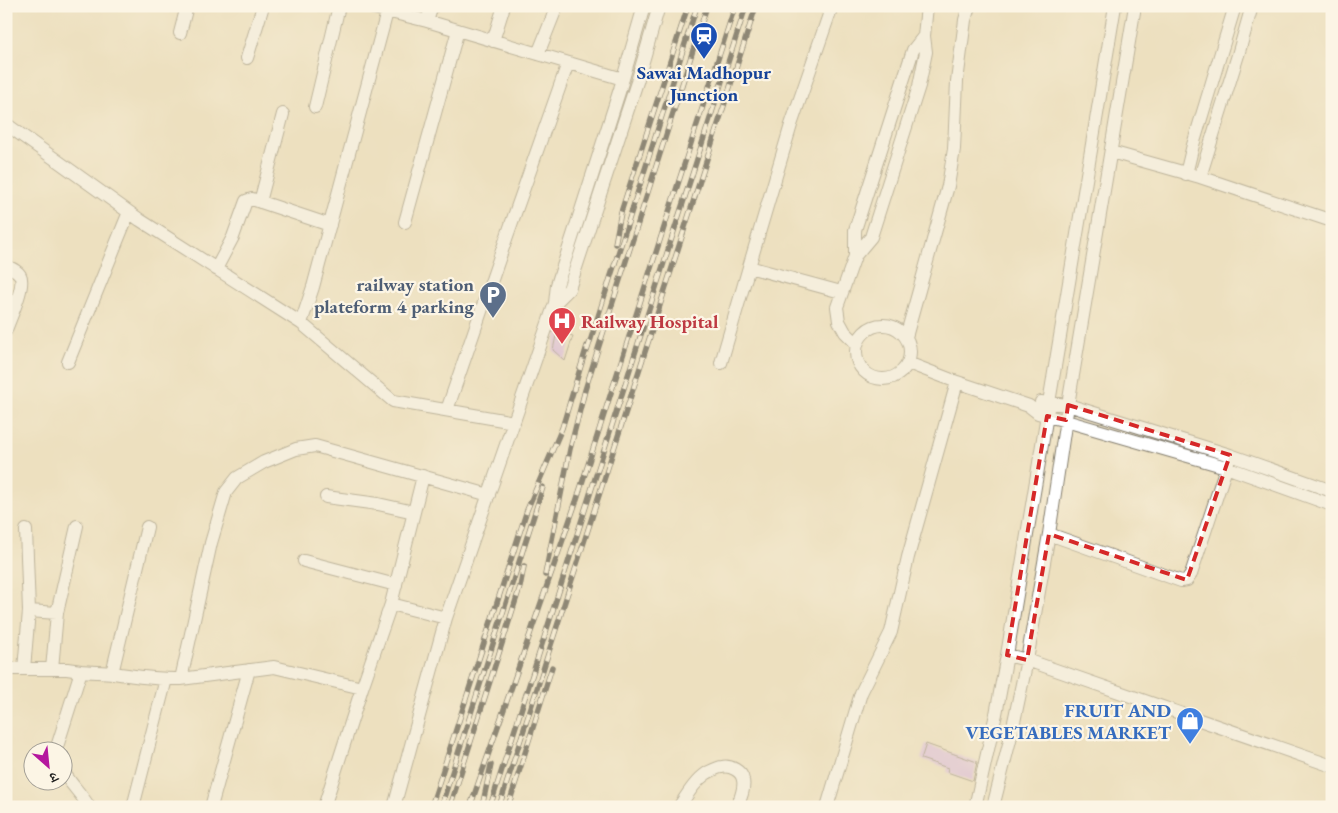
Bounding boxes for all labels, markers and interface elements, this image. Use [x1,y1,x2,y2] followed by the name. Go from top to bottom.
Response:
[689,21,719,60] station icon: Sawai Madhopur Junction
[637,60,771,107] place label: Sawai Madhopur Junction
[314,272,474,319] place label: railway station plateform 4 parking
[478,280,508,319] parking icon: railway station plateform 4 parking
[547,306,577,345] hospital icon: Railway Hospital
[581,309,719,334] place label: Railway Hospital
[965,698,1172,745] place label: FRUIT AND VEGETABLES MARKET
[1175,706,1205,745] shop icon: FRUIT AND VEGETABLES MARKET
[22,740,72,790] north arrow
[46,767,62,788] text: उ

